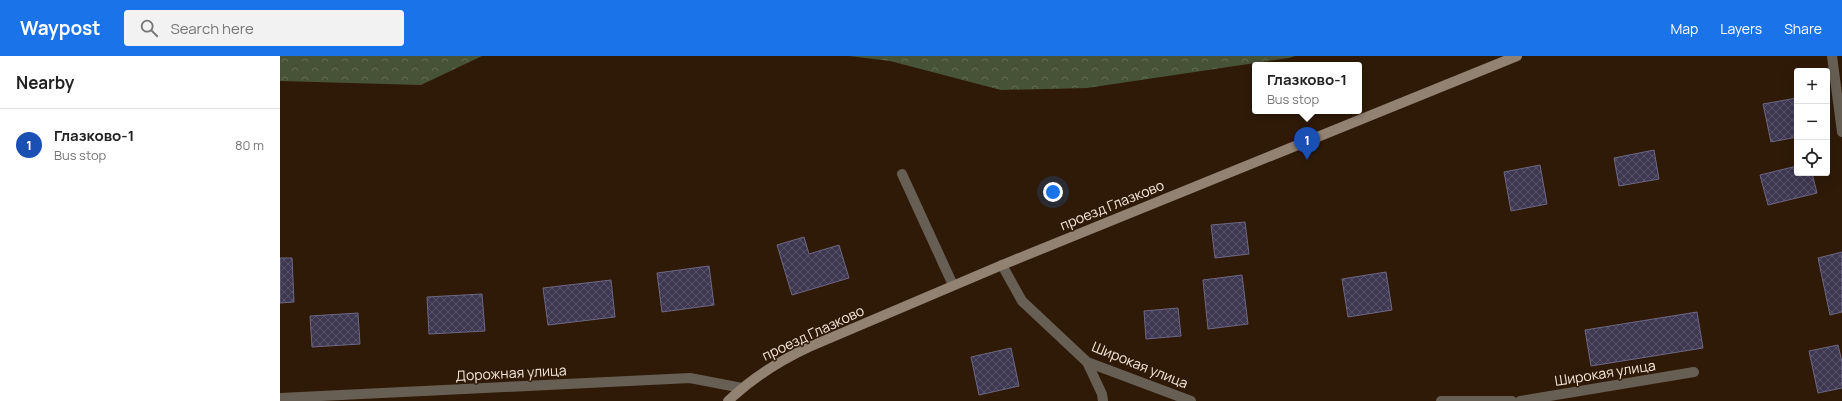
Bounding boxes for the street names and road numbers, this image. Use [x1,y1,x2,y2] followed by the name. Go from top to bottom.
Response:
[1057,175,1167,234] street label: проезд Глазково
[759,301,867,365] street label: проезд Глазково
[1089,337,1191,392] street label: Широкая улица
[1553,355,1657,390] street label: Широкая улица
[455,360,567,385] street label: Дорожная улица

